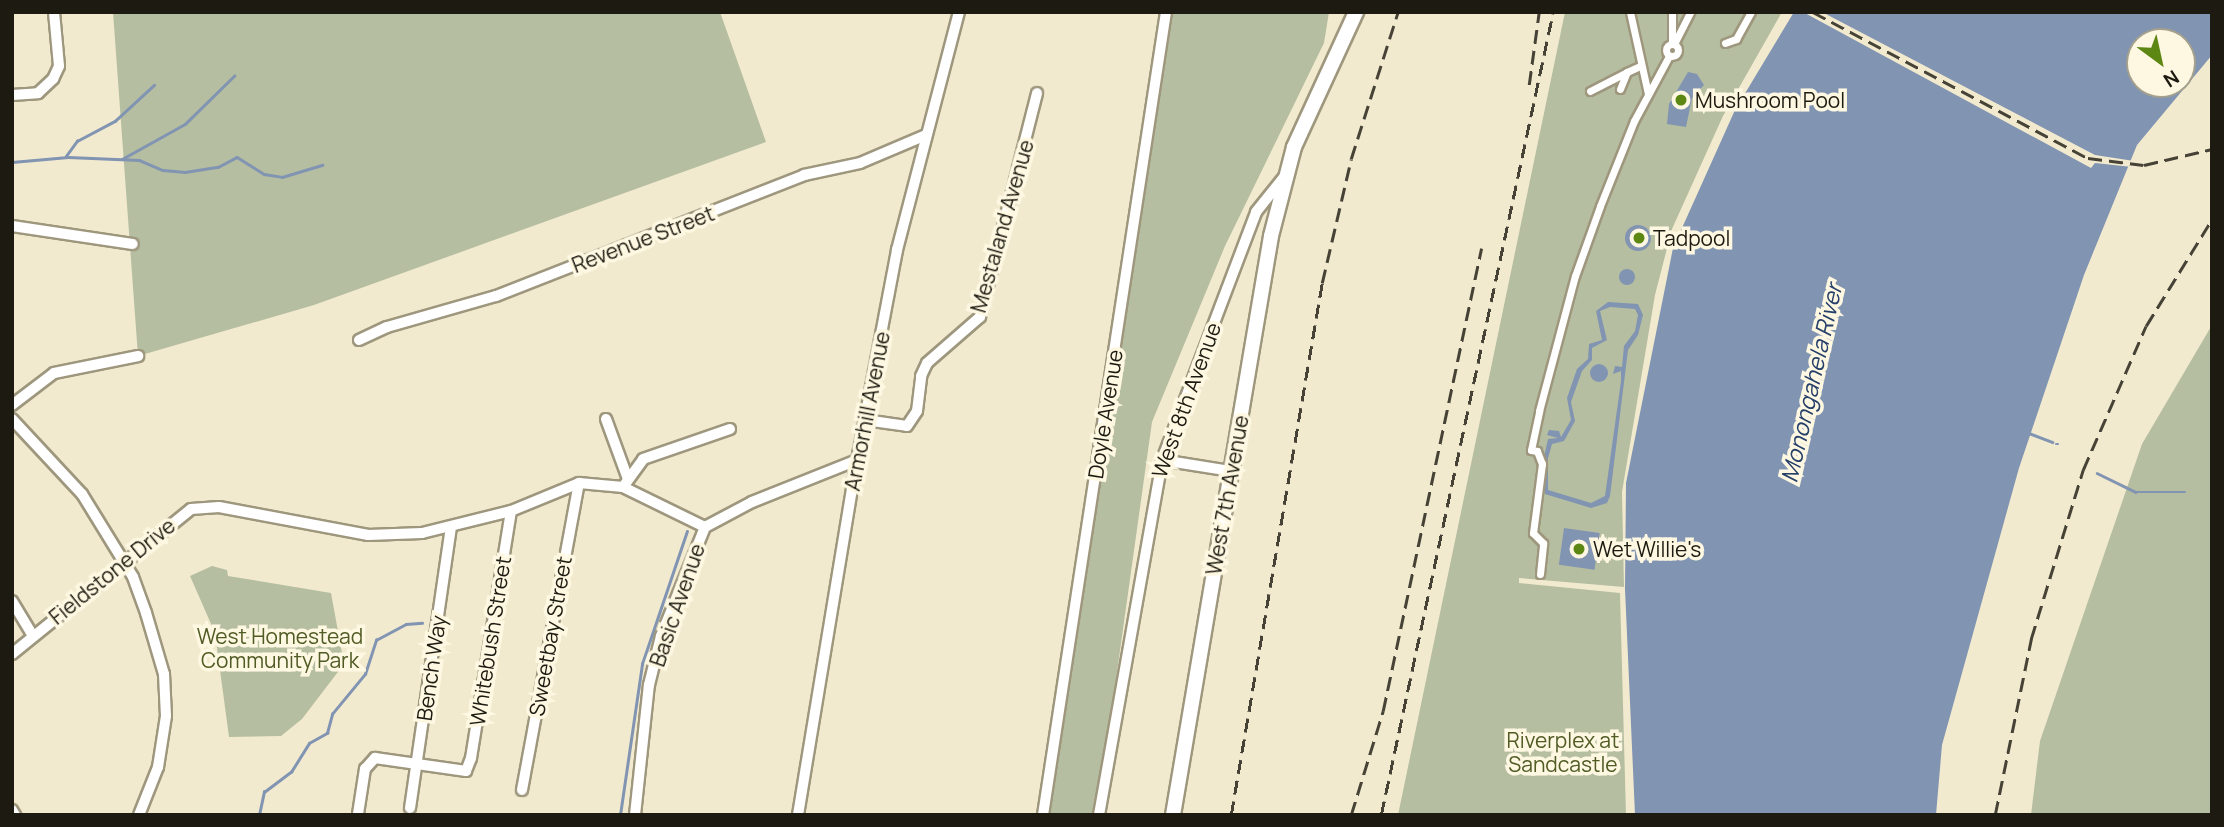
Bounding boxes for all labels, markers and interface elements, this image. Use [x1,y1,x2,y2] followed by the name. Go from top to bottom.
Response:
[2126,28,2196,98] north arrow
[2159,64,2184,94] text: N
[1695,87,1845,113] place label: Mushroom Pool
[1673,92,1689,108] marker: Mushroom Pool
[965,137,1039,315] street label: Mestaland Avenue
[568,200,718,278] street label: Revenue Street
[1653,225,1730,251] place label: Tadpool
[1631,230,1647,246] marker: Tadpool
[1775,281,1847,485] water label: Monongahela River
[1146,319,1226,481] street label: West 8th Avenue
[839,329,895,493] street label: Armorhill Avenue
[1082,348,1128,480] street label: Doyle Avenue
[1201,413,1253,577] street label: West 7th Avenue
[44,513,180,629] street label: Fieldstone Drive
[1593,536,1701,562] place label: Wet Willie's
[644,540,710,670] street label: Basic Avenue
[1571,541,1587,557] marker: Wet Willie's
[464,554,516,728] street label: Whitebush Street
[524,554,576,718] street label: Sweetbay Street
[411,614,451,722] street label: Bench Way
[197,623,363,673] park label: West Homestead Community Park
[1507,727,1619,777] park label: Riverplex at Sandcastle

